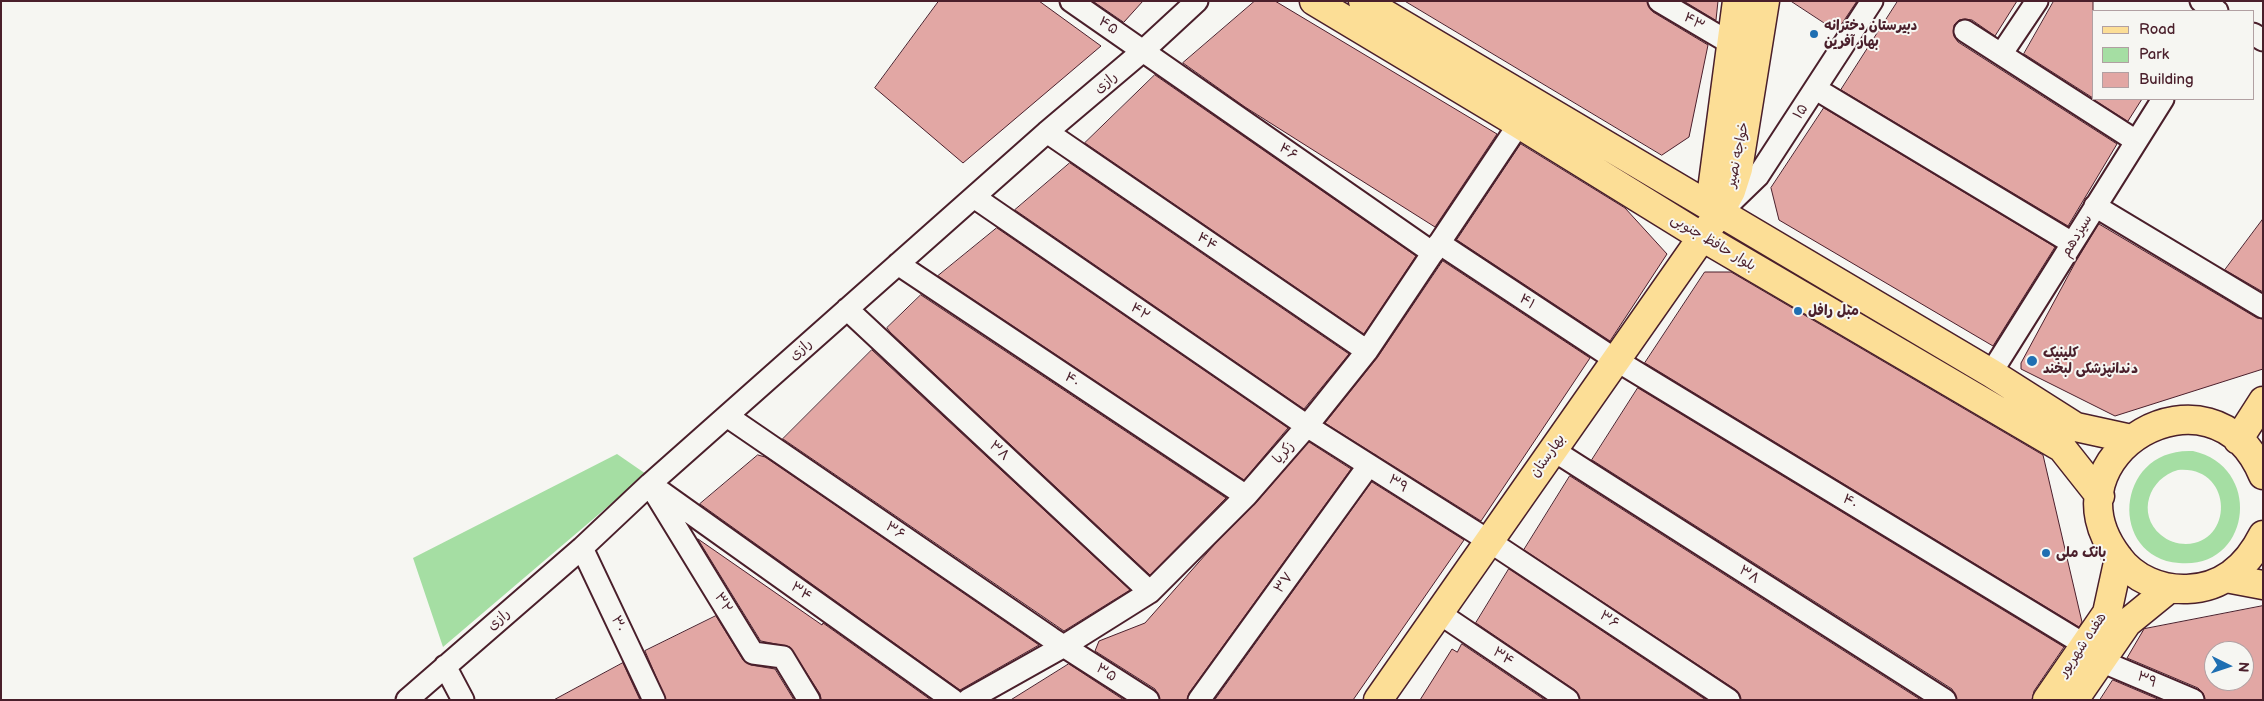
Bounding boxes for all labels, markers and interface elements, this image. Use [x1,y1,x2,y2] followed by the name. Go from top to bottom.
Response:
[1680,9,1708,35] street label: ۴۳
[2092,10,2254,100] legend
[1095,13,1121,39] street label: ۴۵
[1824,18,1917,50] place label: دبیرستان دخترانه بهار آفرین
[2139,20,2175,39] text: Road
[1808,28,1820,40] marker: دبیرستان دخترانه بهار آفرین
[2139,45,2169,64] text: Park
[1091,69,1121,97] street label: رازی
[2139,70,2194,89] text: Building
[1790,101,1812,123] street label: ۱۵
[1723,121,1753,189] street label: خواجه نصیر
[1275,140,1301,164] street label: ۴۶
[1667,211,1759,275] street label: بلوار حافظ جنوبی
[2058,212,2096,260] street label: سیزدهم
[1194,229,1220,255] street label: ۴۴
[1516,291,1538,313] street label: ۴۱
[1127,299,1153,325] street label: ۴۲
[1808,303,1859,319] place label: مبل رافل
[1792,305,1804,317] marker: مبل رافل
[786,335,816,365] street label: رازی
[2043,345,2138,378] place label: کلینیک دندانپزشکی لبخند
[2025,354,2039,368] marker: کلینیک دندانپزشکی لبخند
[1061,369,1083,391] street label: ۴۰
[1527,431,1569,481] street label: بهارستان
[985,438,1013,464] street label: ۳۸
[1270,438,1298,468] street label: زکریا
[1385,472,1411,496] street label: ۳۹
[1839,491,1861,513] street label: ۴۰
[882,518,908,544] street label: ۳۶
[2056,545,2106,561] place label: بانک ملی
[2040,547,2052,559] marker: بانک ملی
[1736,562,1762,588] street label: ۳۸
[1271,569,1297,597] street label: ۳۷
[787,579,815,605] street label: ۳۴
[710,590,736,616] street label: ۳۲
[484,606,514,634] street label: رازی
[1596,607,1622,633] street label: ۳۶
[2055,610,2111,680] street label: هفده شهریور
[607,613,629,635] street label: ۳۰
[2204,641,2254,691] north arrow
[1489,644,1517,670] street label: ۳۴
[1093,660,1119,686] street label: ۳۵
[2235,661,2252,673] text: N
[2134,668,2160,692] street label: ۳۹

